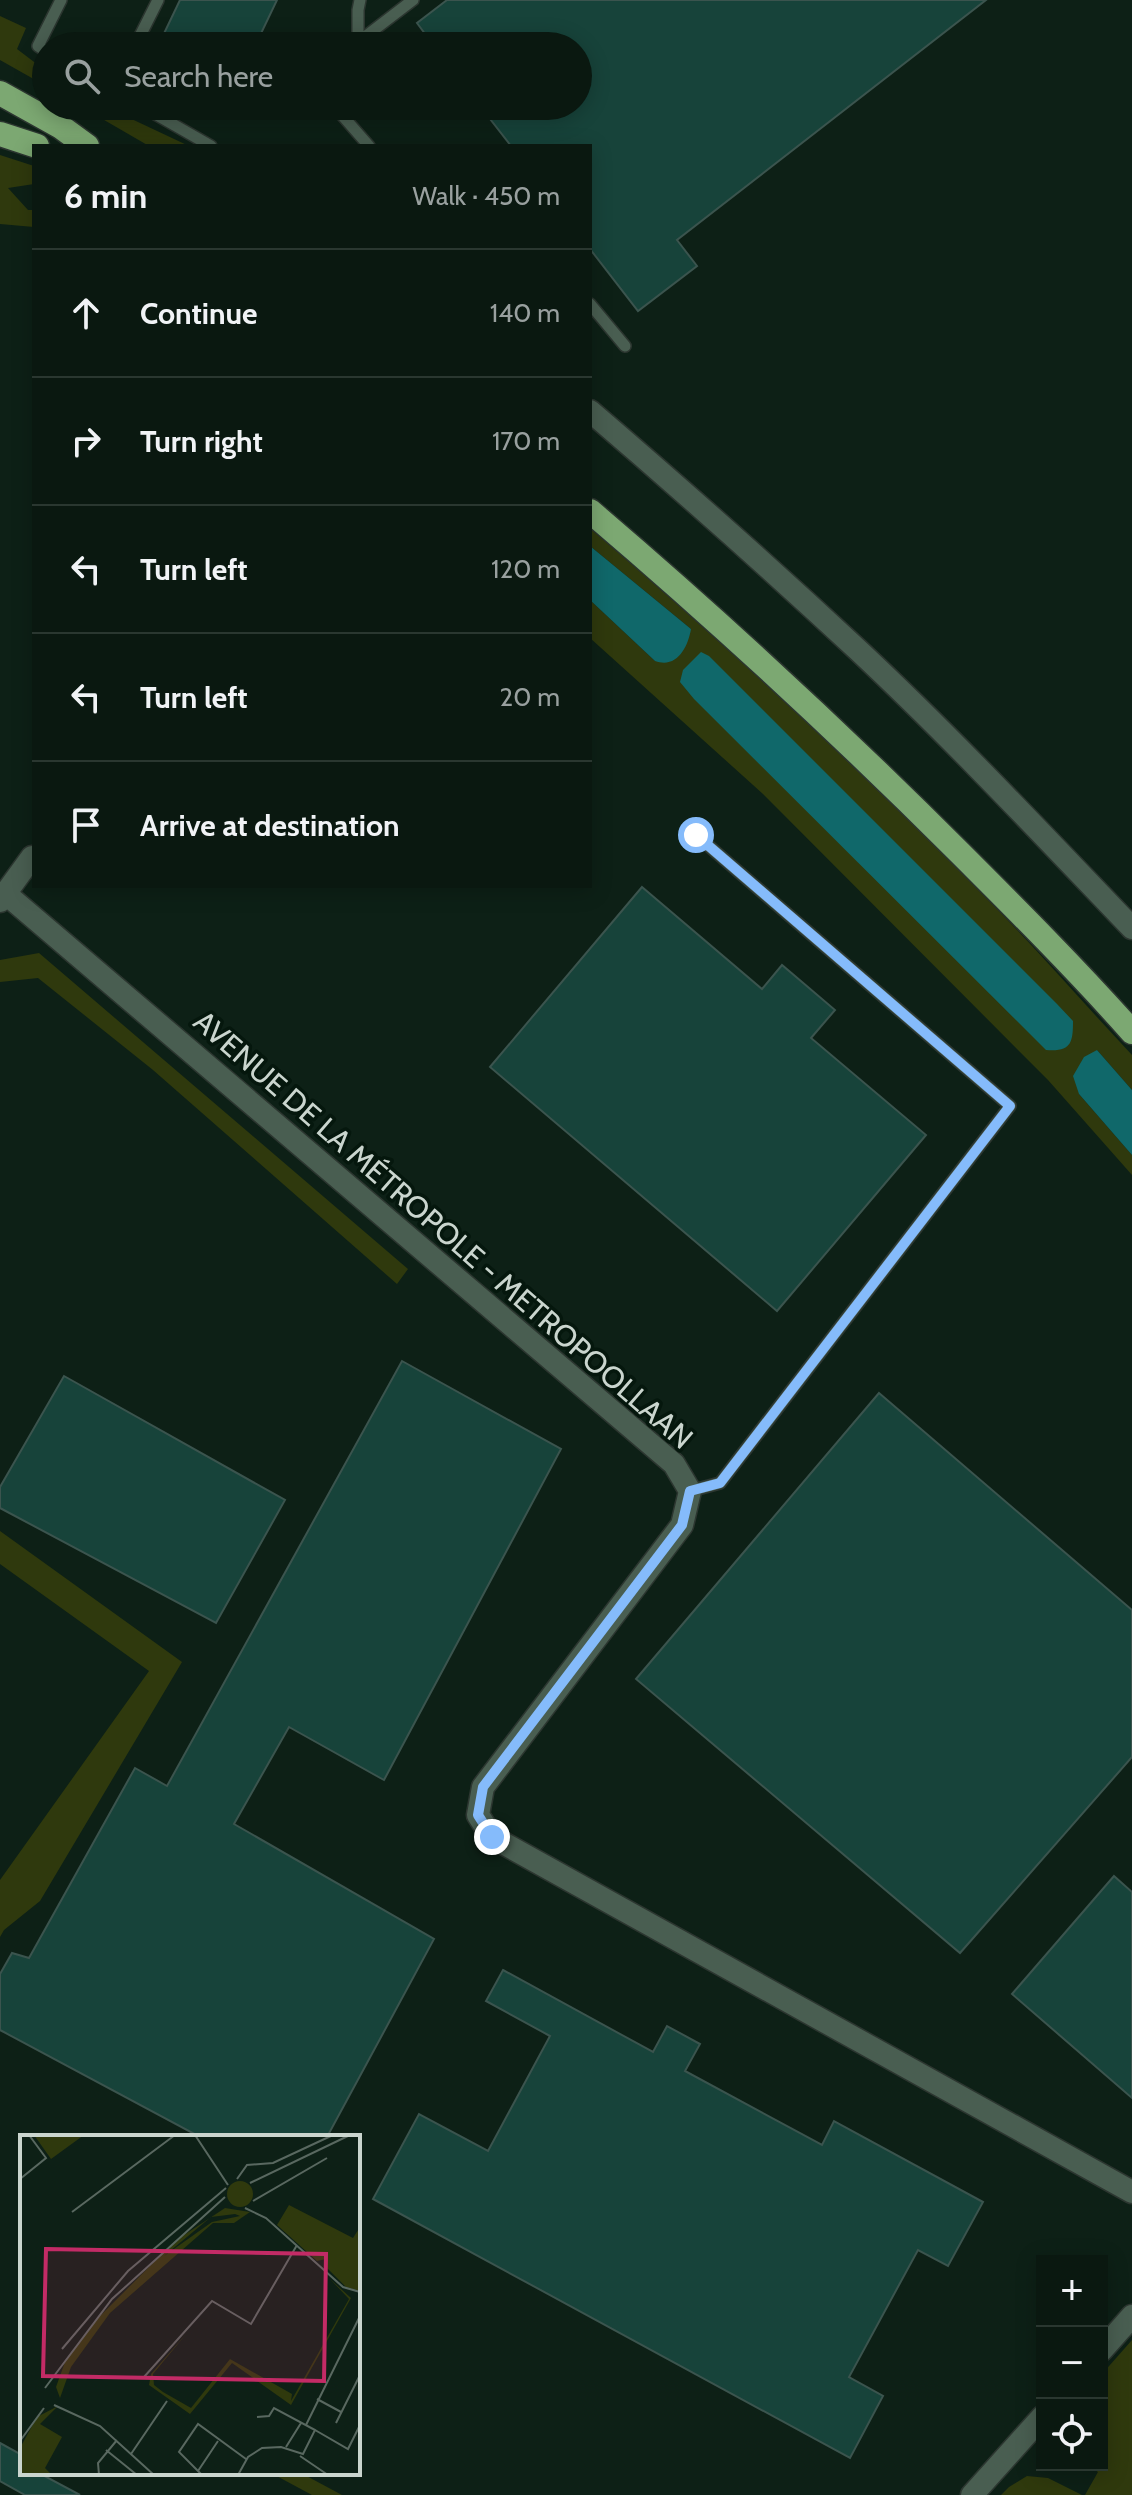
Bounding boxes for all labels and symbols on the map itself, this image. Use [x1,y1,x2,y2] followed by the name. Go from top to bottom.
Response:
[678,817,714,853] route start
[186,1003,700,1457] street label: AVENUE DE LA MÉTROPOLE - METROPOOLLAAN
[474,1819,510,1855] route end
[20,2135,360,2475] inset map

